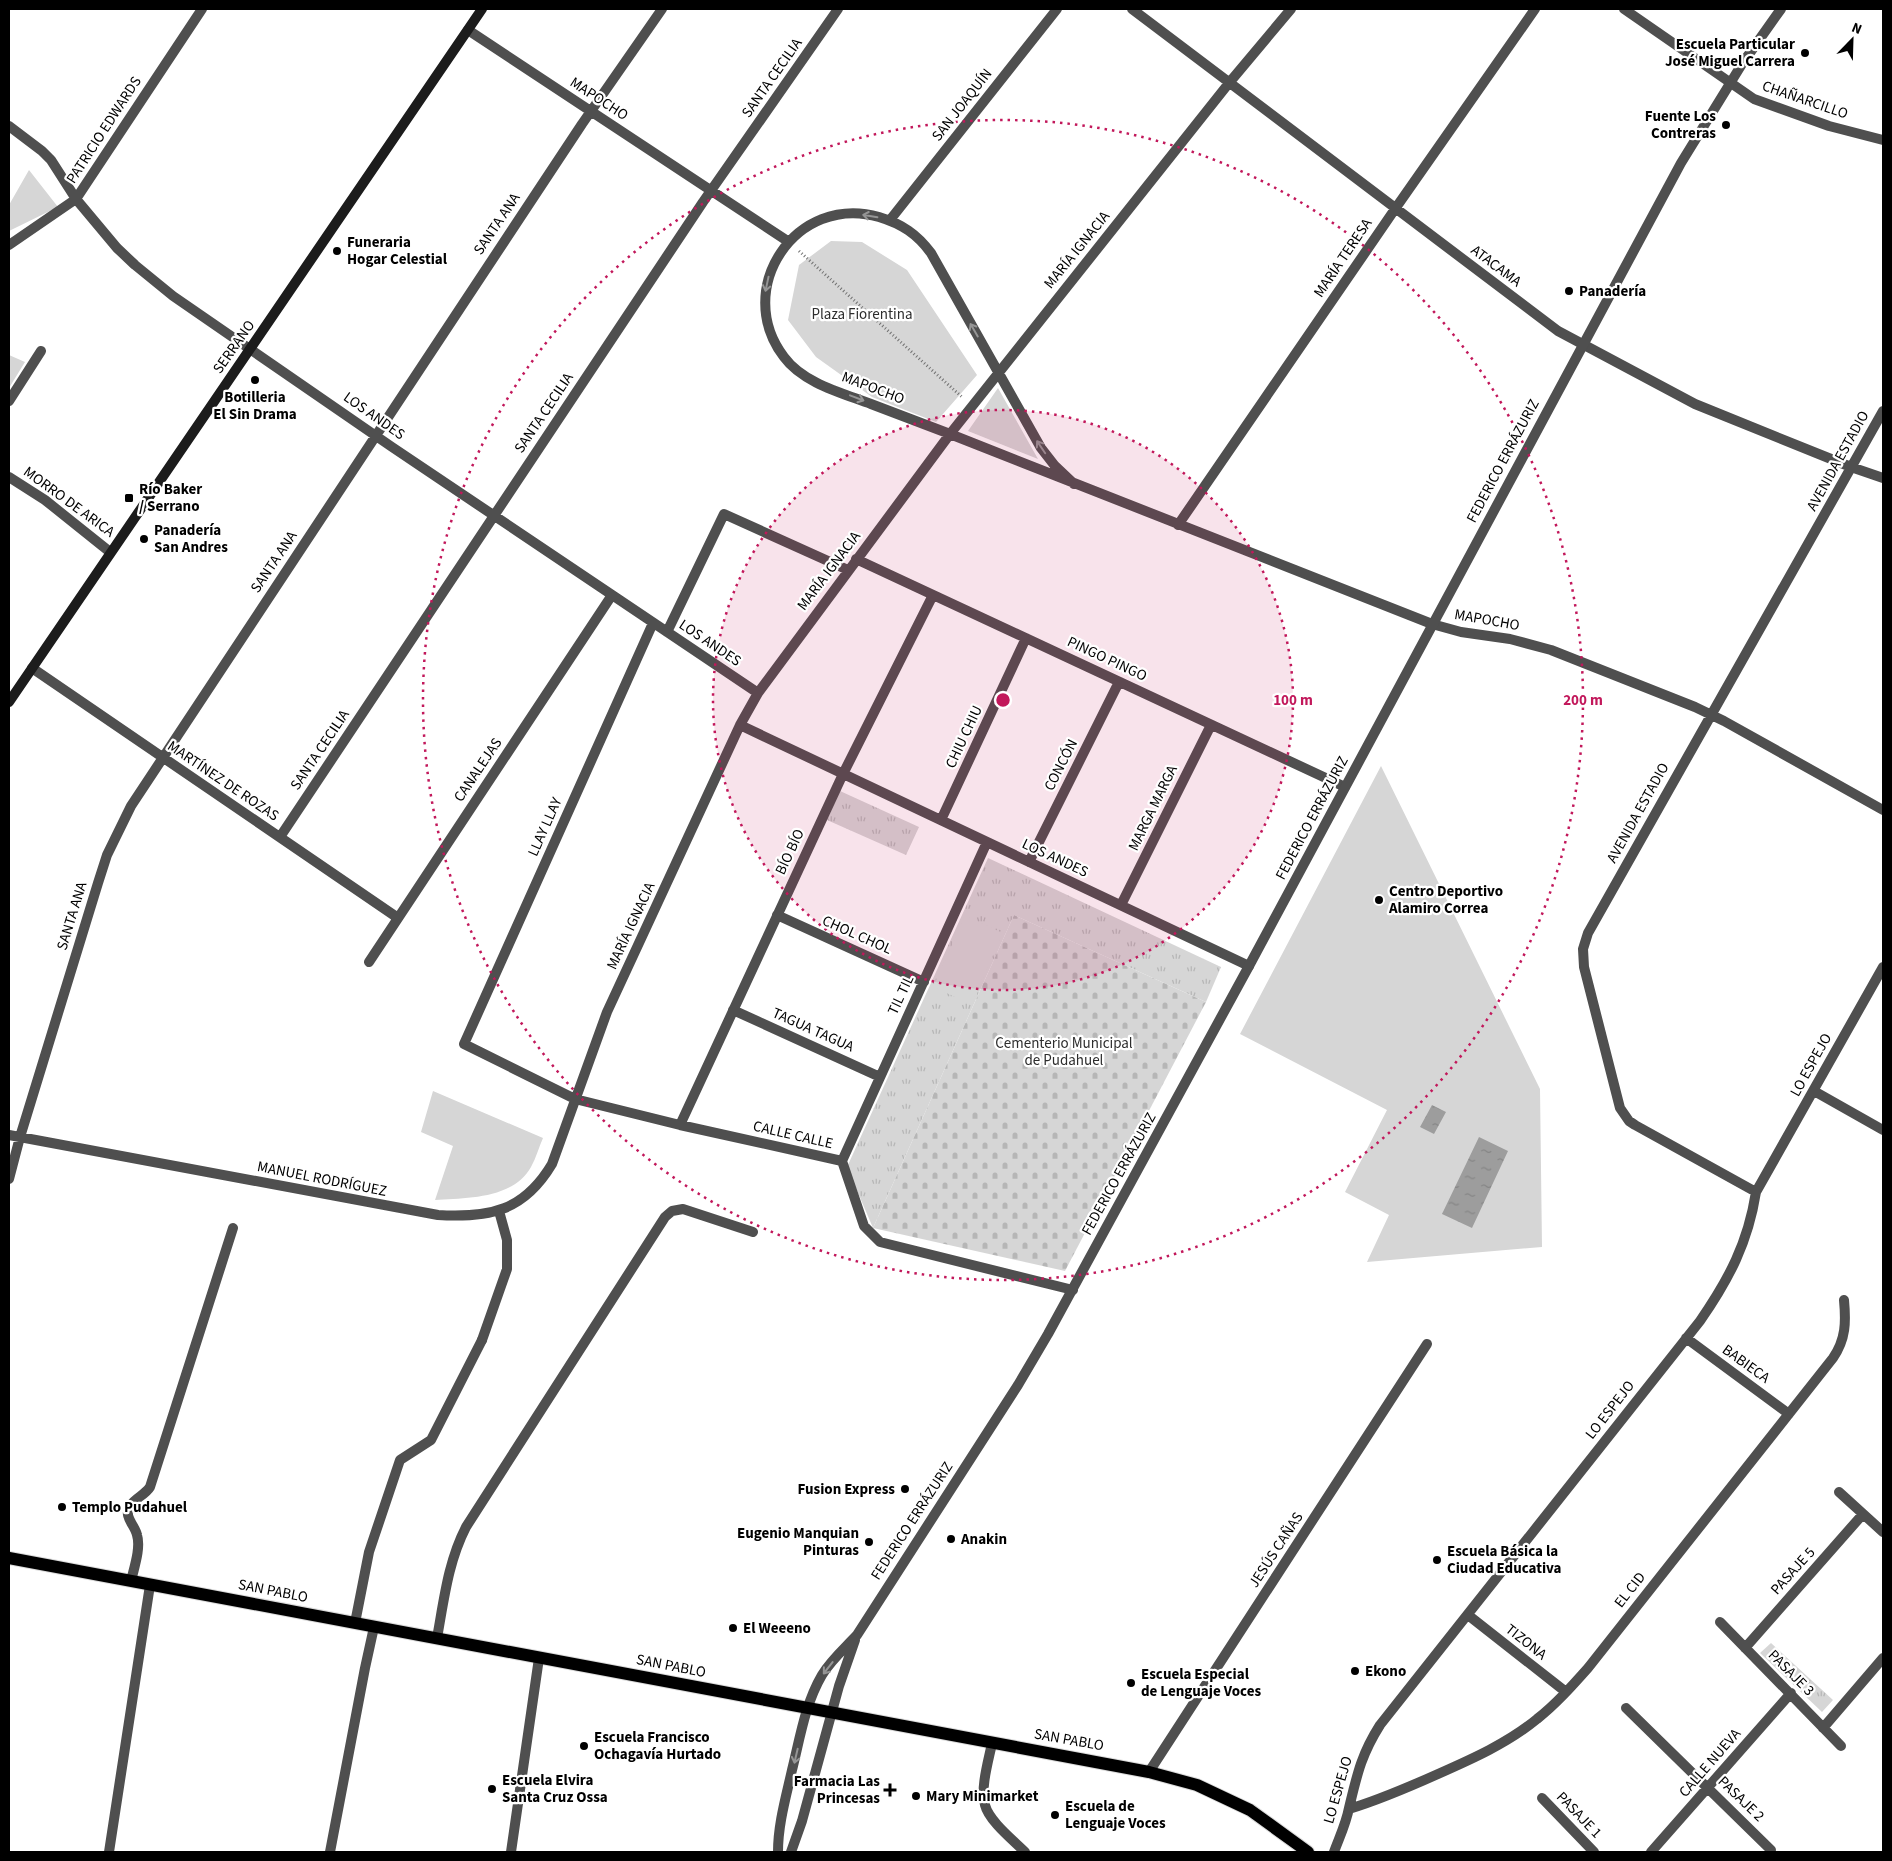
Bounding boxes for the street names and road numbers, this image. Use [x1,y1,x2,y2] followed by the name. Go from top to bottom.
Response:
[737,33,808,122] street label: SANTA CECILIA
[927,64,997,146] street label: SAN JOAQUÍN
[61,72,147,188] street label: PATRICIO EDWARDS
[566,72,632,126] street label: MAPOCHO
[1759,75,1851,125] street label: CHAÑARCILLO
[469,188,526,259] street label: SANTA ANA
[1039,206,1115,293] street label: MARÍA IGNACIA
[1309,214,1378,302] street label: MARÍA TERESA
[1466,240,1526,293] street label: ATACAMA
[208,316,260,378] street label: SERRANO
[839,366,908,410] street label: MAPOCHO
[509,368,579,457] street label: SANTA CECILIA
[339,387,409,445] street label: LOS ANDES
[1462,396,1544,526] street label: FEDERICO ERRÁZURIZ
[1802,407,1874,515] street label: AVENIDA ESTADIO
[19,462,120,543] street label: MORRO DE ARICA
[246,526,303,597] street label: SANTA ANA
[792,526,866,615] street label: MARÍA IGNACIA
[1453,604,1521,636] street label: MAPOCHO
[675,614,745,672] street label: LOS ANDES
[1064,631,1150,687] street label: PINGO PINGO
[940,702,988,772] street label: CHIU CHIU
[285,705,355,794] street label: SANTA CECILIA
[449,734,507,806] street label: CANALEJAS
[1039,735,1083,795] street label: CONCÓN
[163,736,283,826] street label: MARTÍNEZ DE ROZAS
[1271,753,1353,883] street label: FEDERICO ERRÁZURIZ
[1602,759,1674,867] street label: AVENIDA ESTADIO
[1123,761,1183,854] street label: MARGA MARGA
[523,793,568,860] street label: LLAY LLAY
[770,826,810,878] street label: BÍO BÍO
[1018,834,1092,882] street label: LOS ANDES
[52,878,93,953] street label: SANTA ANA
[602,878,661,973] street label: MARÍA IGNACIA
[819,910,895,960] street label: CHOL CHOL
[883,972,919,1018] street label: TIL TIL
[769,1003,858,1058] street label: TAGUA TAGUA
[1785,1030,1837,1100] street label: LO ESPEJO
[1077,1109,1161,1239] street label: FEDERICO ERRÁZURIZ
[751,1116,835,1154] street label: CALLE CALLE
[255,1156,389,1202] street label: MANUEL RODRÍGUEZ
[1718,1340,1775,1389] street label: BABIECA
[1580,1376,1640,1444] street label: LO ESPEJO
[866,1458,958,1584] street label: FEDERICO ERRÁZURIZ
[1244,1508,1308,1592] street label: JESÚS CAÑAS
[1766,1543,1820,1599] street label: PASAJE 5
[1609,1568,1651,1612] street label: EL CID
[236,1574,310,1608] street label: SAN PABLO
[1501,1619,1552,1665] street label: TIZONA
[1763,1645,1819,1701] street label: PASAJE 3
[634,1649,708,1683] street label: SAN PABLO
[1674,1723,1746,1802] street label: CALLE NUEVA
[1032,1724,1106,1756] street label: SAN PABLO
[1318,1754,1358,1826] street label: LO ESPEJO
[1713,1771,1769,1827] street label: PASAJE 2
[1551,1787,1607,1843] street label: PASAJE 1

